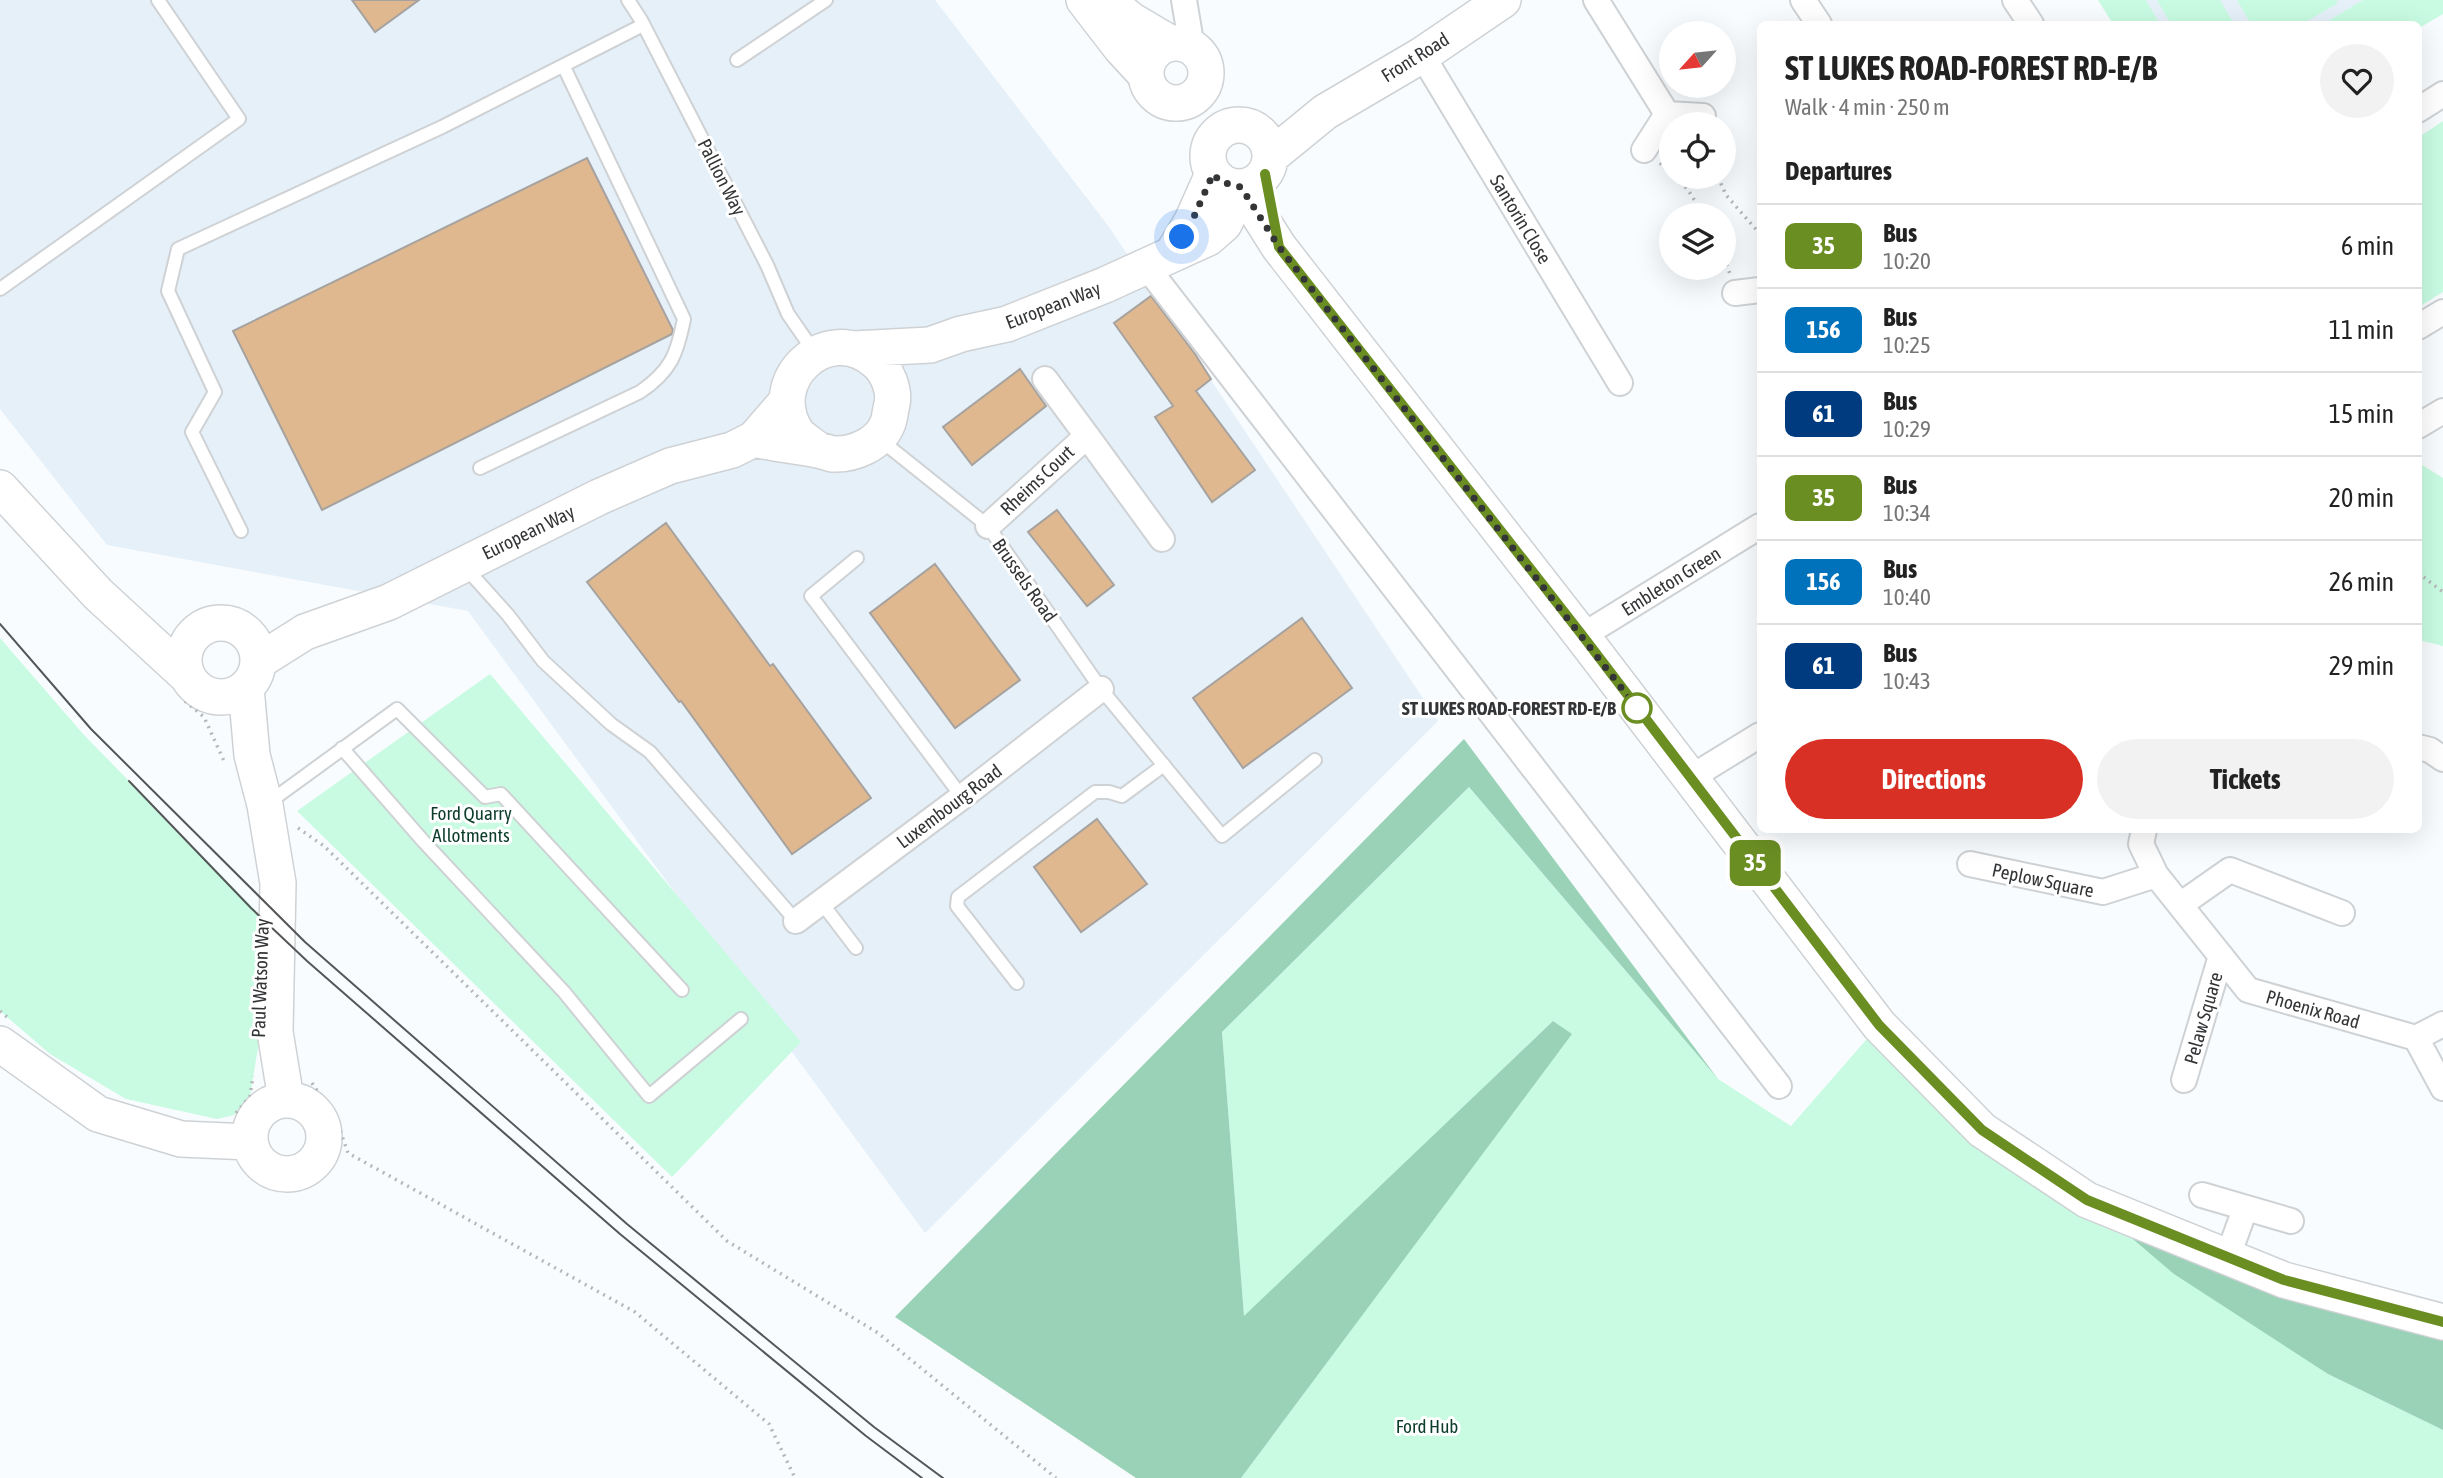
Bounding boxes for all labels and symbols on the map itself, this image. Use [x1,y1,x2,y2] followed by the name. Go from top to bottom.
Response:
[1659,21,1736,98] north arrow
[1377,28,1453,86] street label: Front Road
[693,135,751,219] street label: Pallion Way
[1486,171,1556,267] street label: Santorin Close
[1164,219,1199,254] your location
[1002,277,1104,333] street label: European Way
[996,440,1078,520] street label: Rheims Court
[478,500,578,564] street label: European Way
[988,534,1062,626] street label: Brussels Road
[1618,542,1724,620] street label: Embleton Green
[1622,693,1652,723] marker: ST LUKES ROAD-FOREST RD-E/B
[1402,697,1616,719] place label: ST LUKES ROAD-FOREST RD-E/B
[892,759,1006,853] street label: Luxembourg Road
[430,802,512,846] park label: Ford Quarry Allotments
[1724,840,1786,886] line badge: 35
[1990,858,2096,902] street label: Peplow Square
[247,918,273,1038] street label: Paul Watson Way
[2179,969,2227,1067] street label: Pelaw Square
[2264,985,2362,1033] street label: Phoenix Road
[1396,1415,1458,1437] park label: Ford Hub

